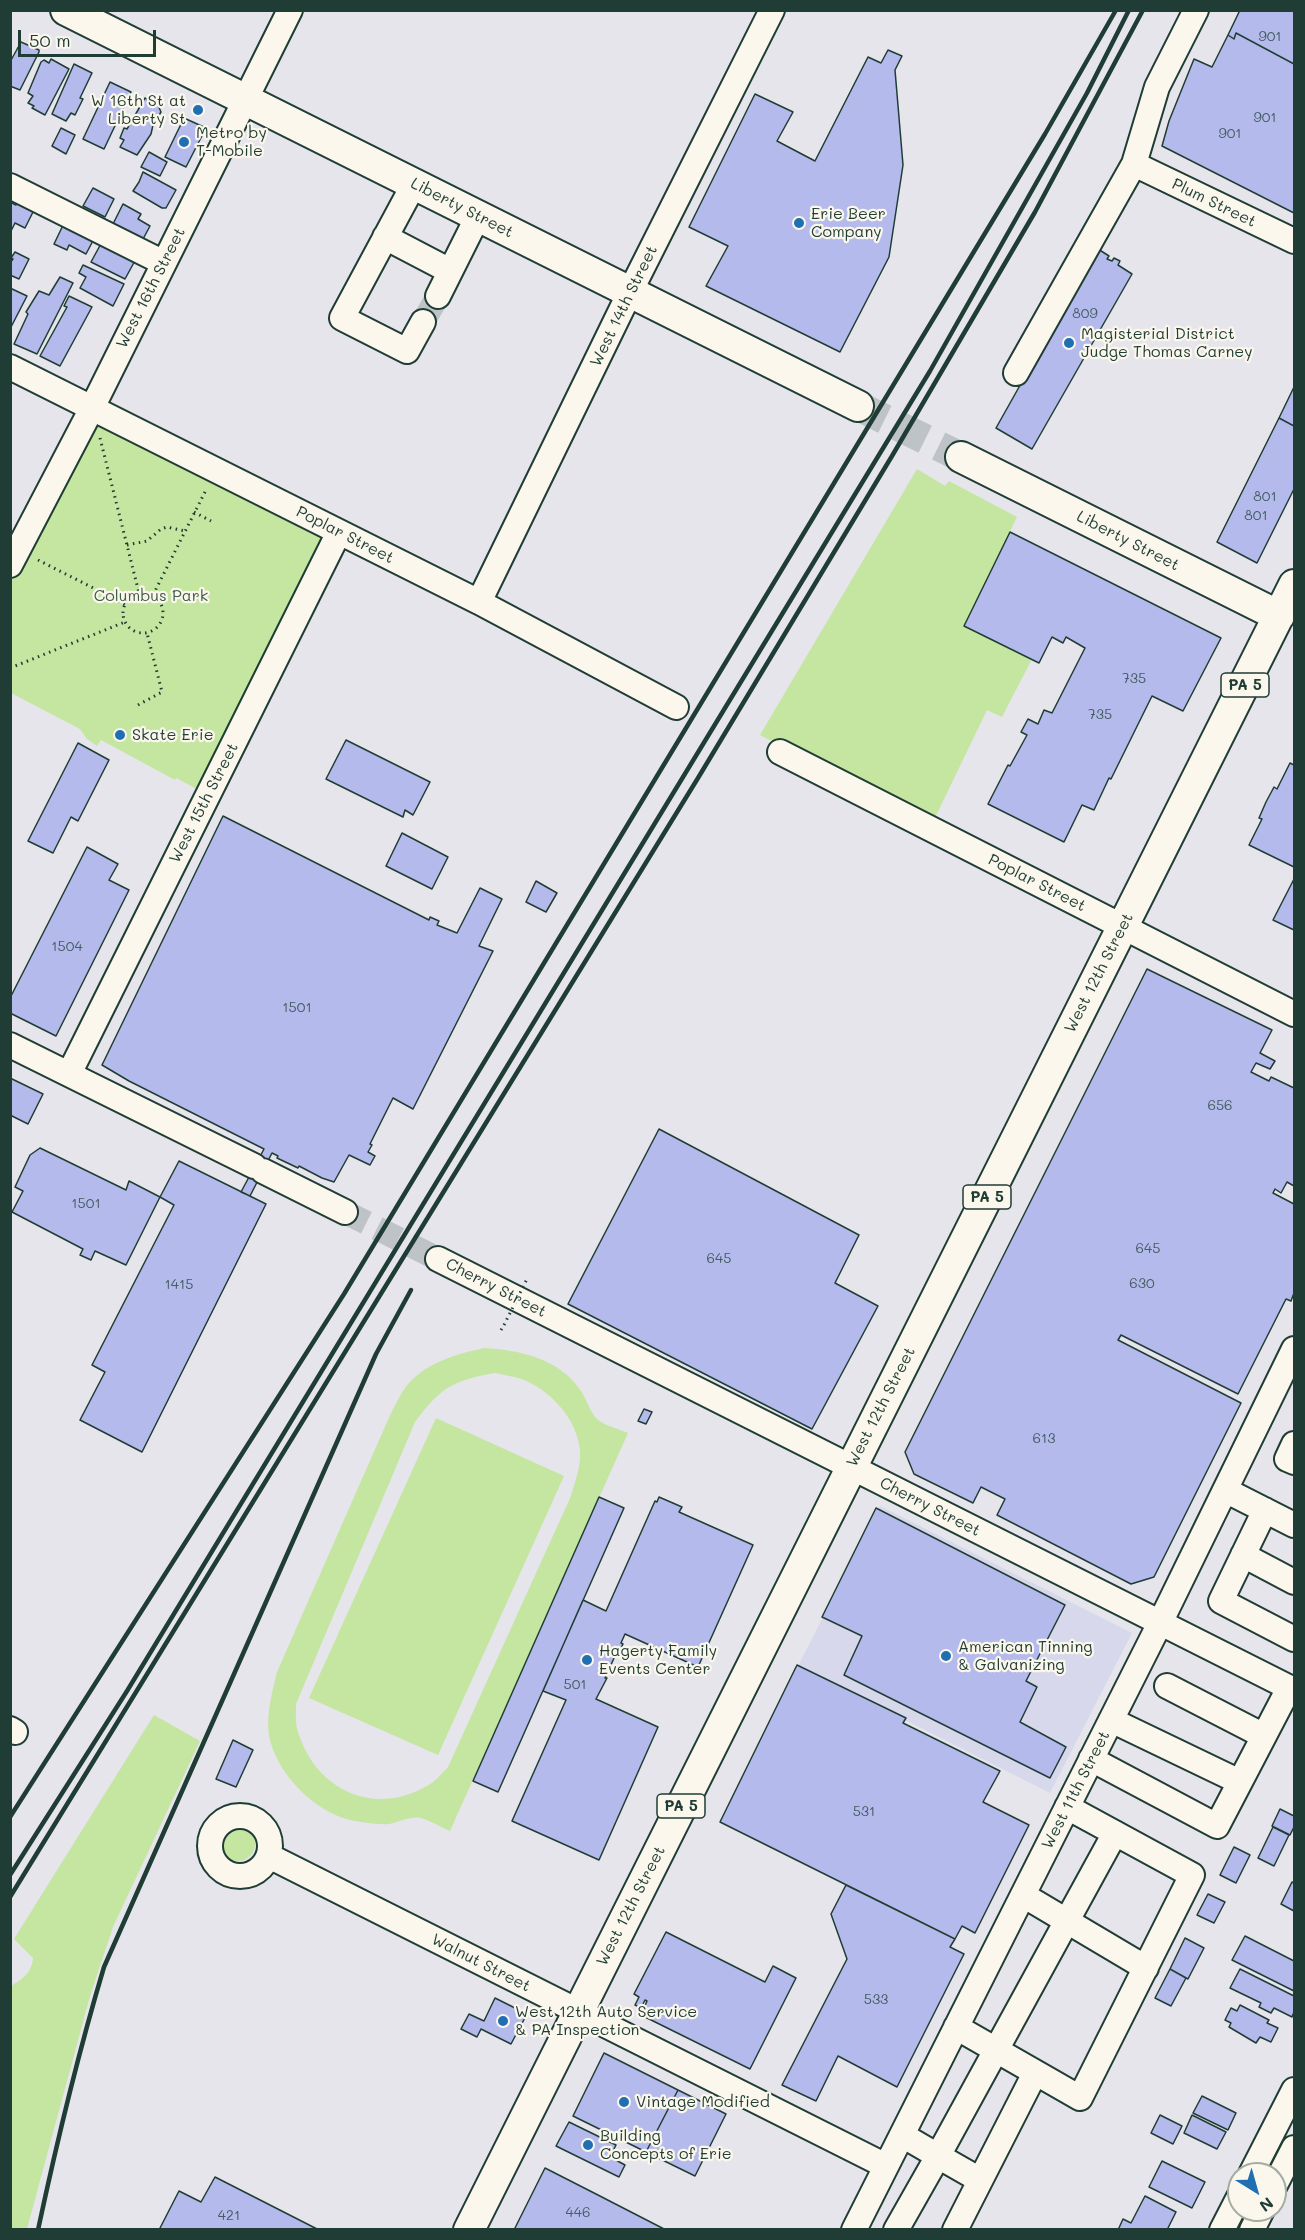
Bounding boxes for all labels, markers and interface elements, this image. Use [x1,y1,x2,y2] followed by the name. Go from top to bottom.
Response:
[21,18,159,56] scale bar
[29,28,71,52] text: 50 m
[1258,29,1282,45] house number: 901
[91,91,186,129] place label: W 16th St at Liberty St
[191,103,205,117] marker: W 16th St at Liberty St
[1253,110,1277,126] house number: 901
[196,123,267,161] place label: Metro by T-Mobile
[1218,126,1242,142] house number: 901
[177,135,191,149] marker: Metro by T-Mobile
[407,174,517,242] street label: Liberty Street
[1169,174,1259,232] street label: Plum Street
[811,204,886,242] place label: Erie Beer Company
[792,216,806,230] marker: Erie Beer Company
[112,224,190,352] street label: West 16th Street
[586,242,662,370] street label: West 14th Street
[1072,306,1098,322] house number: 809
[1081,324,1253,362] place label: Magisterial District Judge Thomas Carney
[1062,336,1076,350] marker: Magisterial District Judge Thomas Carney
[1253,489,1277,505] house number: 801
[293,502,397,568] street label: Poplar Street
[1073,507,1183,575] street label: Liberty Street
[1244,508,1268,524] house number: 801
[94,586,208,606] park label: Columbus Park
[1122,671,1146,687] house number: 735
[1221,673,1269,697] road number: PA 5
[1088,707,1112,723] house number: 735
[132,725,214,745] place label: Skate Erie
[113,728,127,742] marker: Skate Erie
[165,740,243,866] street label: West 15th Street
[985,850,1089,916] street label: Poplar Street
[1060,910,1138,1036] street label: West 12th Street
[51,939,83,955] house number: 1504
[282,1000,312,1016] house number: 1501
[1207,1098,1233,1114] house number: 656
[963,1185,1011,1209] road number: PA 5
[71,1196,101,1212] house number: 1501
[1136,1241,1160,1257] house number: 645
[707,1251,731,1267] house number: 645
[442,1254,550,1322] street label: Cherry Street
[1129,1276,1155,1292] house number: 630
[165,1277,193,1293] house number: 1415
[842,1344,920,1470] street label: West 12th Street
[1033,1431,1055,1447] house number: 613
[876,1473,984,1541] street label: Cherry Street
[958,1637,1093,1675] place label: American Tinning & Galvanizing
[599,1641,717,1679] place label: Hagerty Family Events Center
[939,1649,953,1663] marker: American Tinning & Galvanizing
[580,1653,594,1667] marker: Hagerty Family Events Center
[563,1677,587,1693] house number: 501
[1038,1728,1114,1852] street label: West 11th Street
[657,1794,705,1818] road number: PA 5
[853,1804,875,1820] house number: 531
[592,1843,670,1969] street label: West 12th Street
[428,1930,534,1996] street label: Walnut Street
[864,1992,888,2008] house number: 533
[515,2002,697,2040] place label: West 12th Auto Service & PA Inspection
[496,2014,510,2028] marker: West 12th Auto Service & PA Inspection
[636,2092,770,2112] place label: Vintage Modified
[617,2095,631,2109] marker: Vintage Modified
[600,2126,732,2164] place label: Building Concepts of Erie
[581,2138,595,2152] marker: Building Concepts of Erie
[1227,2162,1287,2222] north arrow
[1256,2193,1278,2217] text: N
[566,2205,590,2221] house number: 446
[218,2208,240,2224] house number: 421

